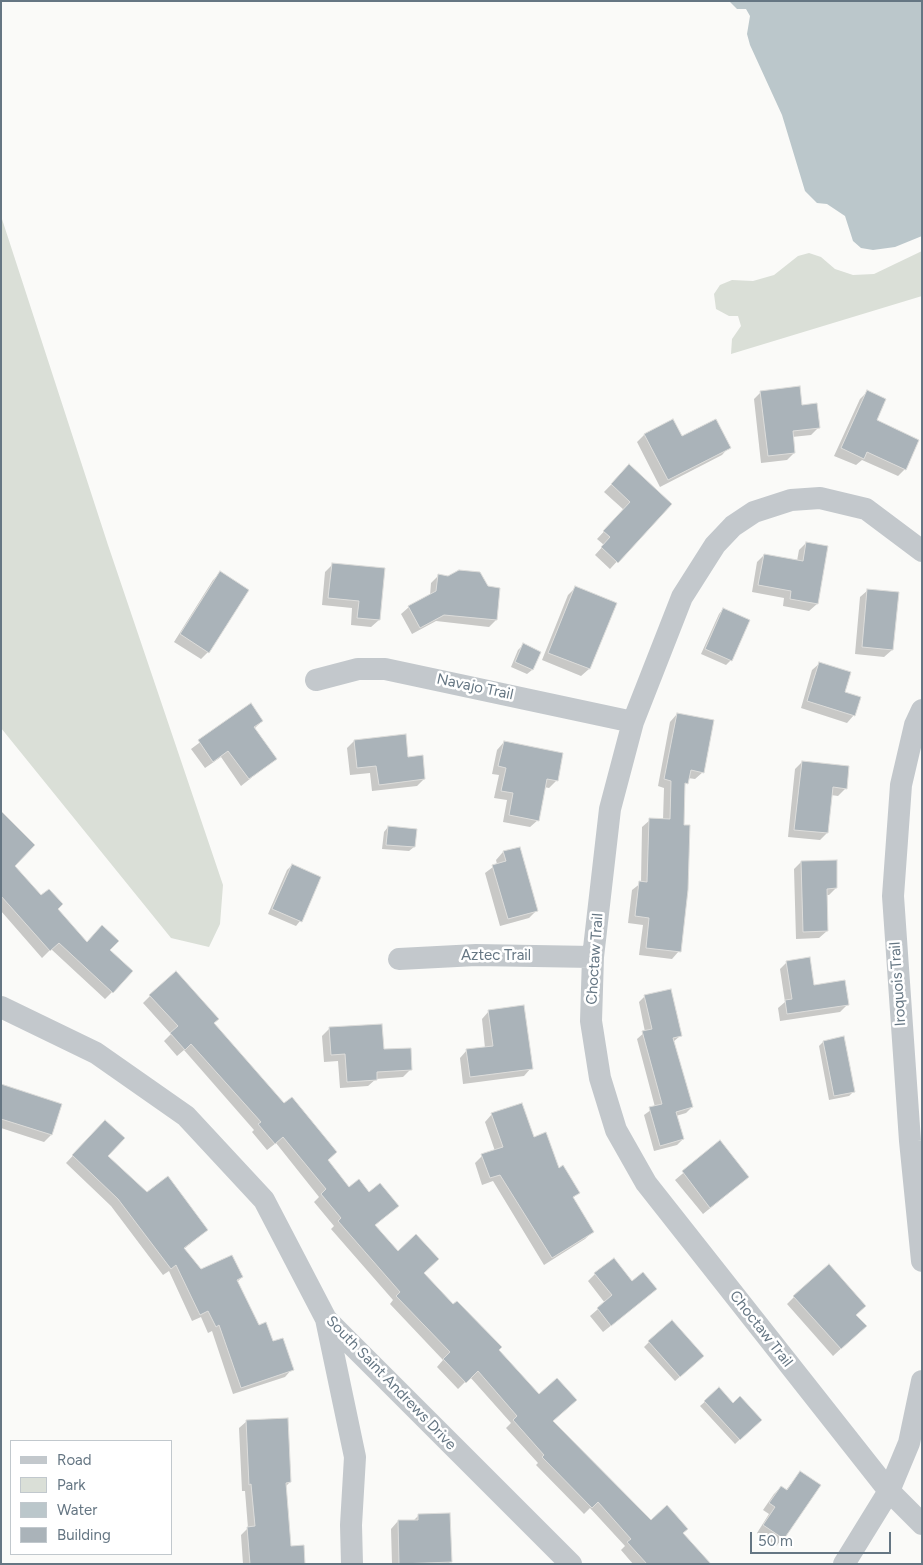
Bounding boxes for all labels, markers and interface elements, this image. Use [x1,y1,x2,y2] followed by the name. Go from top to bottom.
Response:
[435,670,515,704] street label: Navajo Trail
[583,913,607,1005] street label: Choctaw Trail
[886,941,910,1027] street label: Iroquois Trail
[461,947,531,965] street label: Aztec Trail
[726,1287,796,1371] street label: Choctaw Trail
[322,1312,460,1454] street label: South Saint Andrews Drive
[10,1440,172,1555] legend
[57,1451,92,1469] text: Road
[57,1476,86,1494] text: Park
[57,1501,97,1519] text: Water
[753,1522,894,1554] scale bar
[57,1526,111,1544] text: Building
[758,1532,793,1550] text: 50 m

